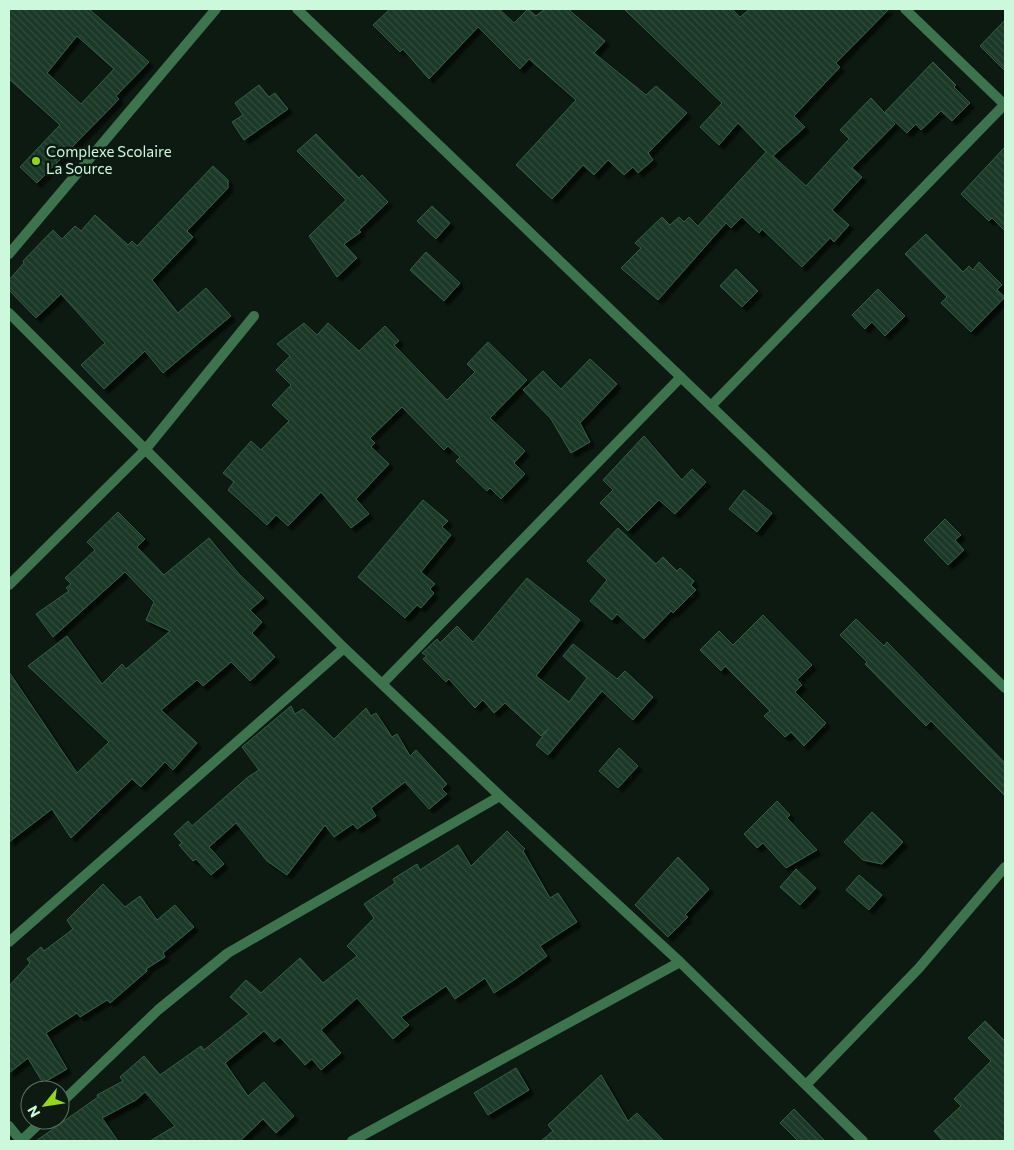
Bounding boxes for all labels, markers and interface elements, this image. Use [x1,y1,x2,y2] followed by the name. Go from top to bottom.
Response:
[46,142,172,177] place label: Complexe Scolaire La Source
[30,155,42,167] marker: Complexe Scolaire La Source
[20,1080,70,1130] north arrow
[23,1103,43,1121] text: N

